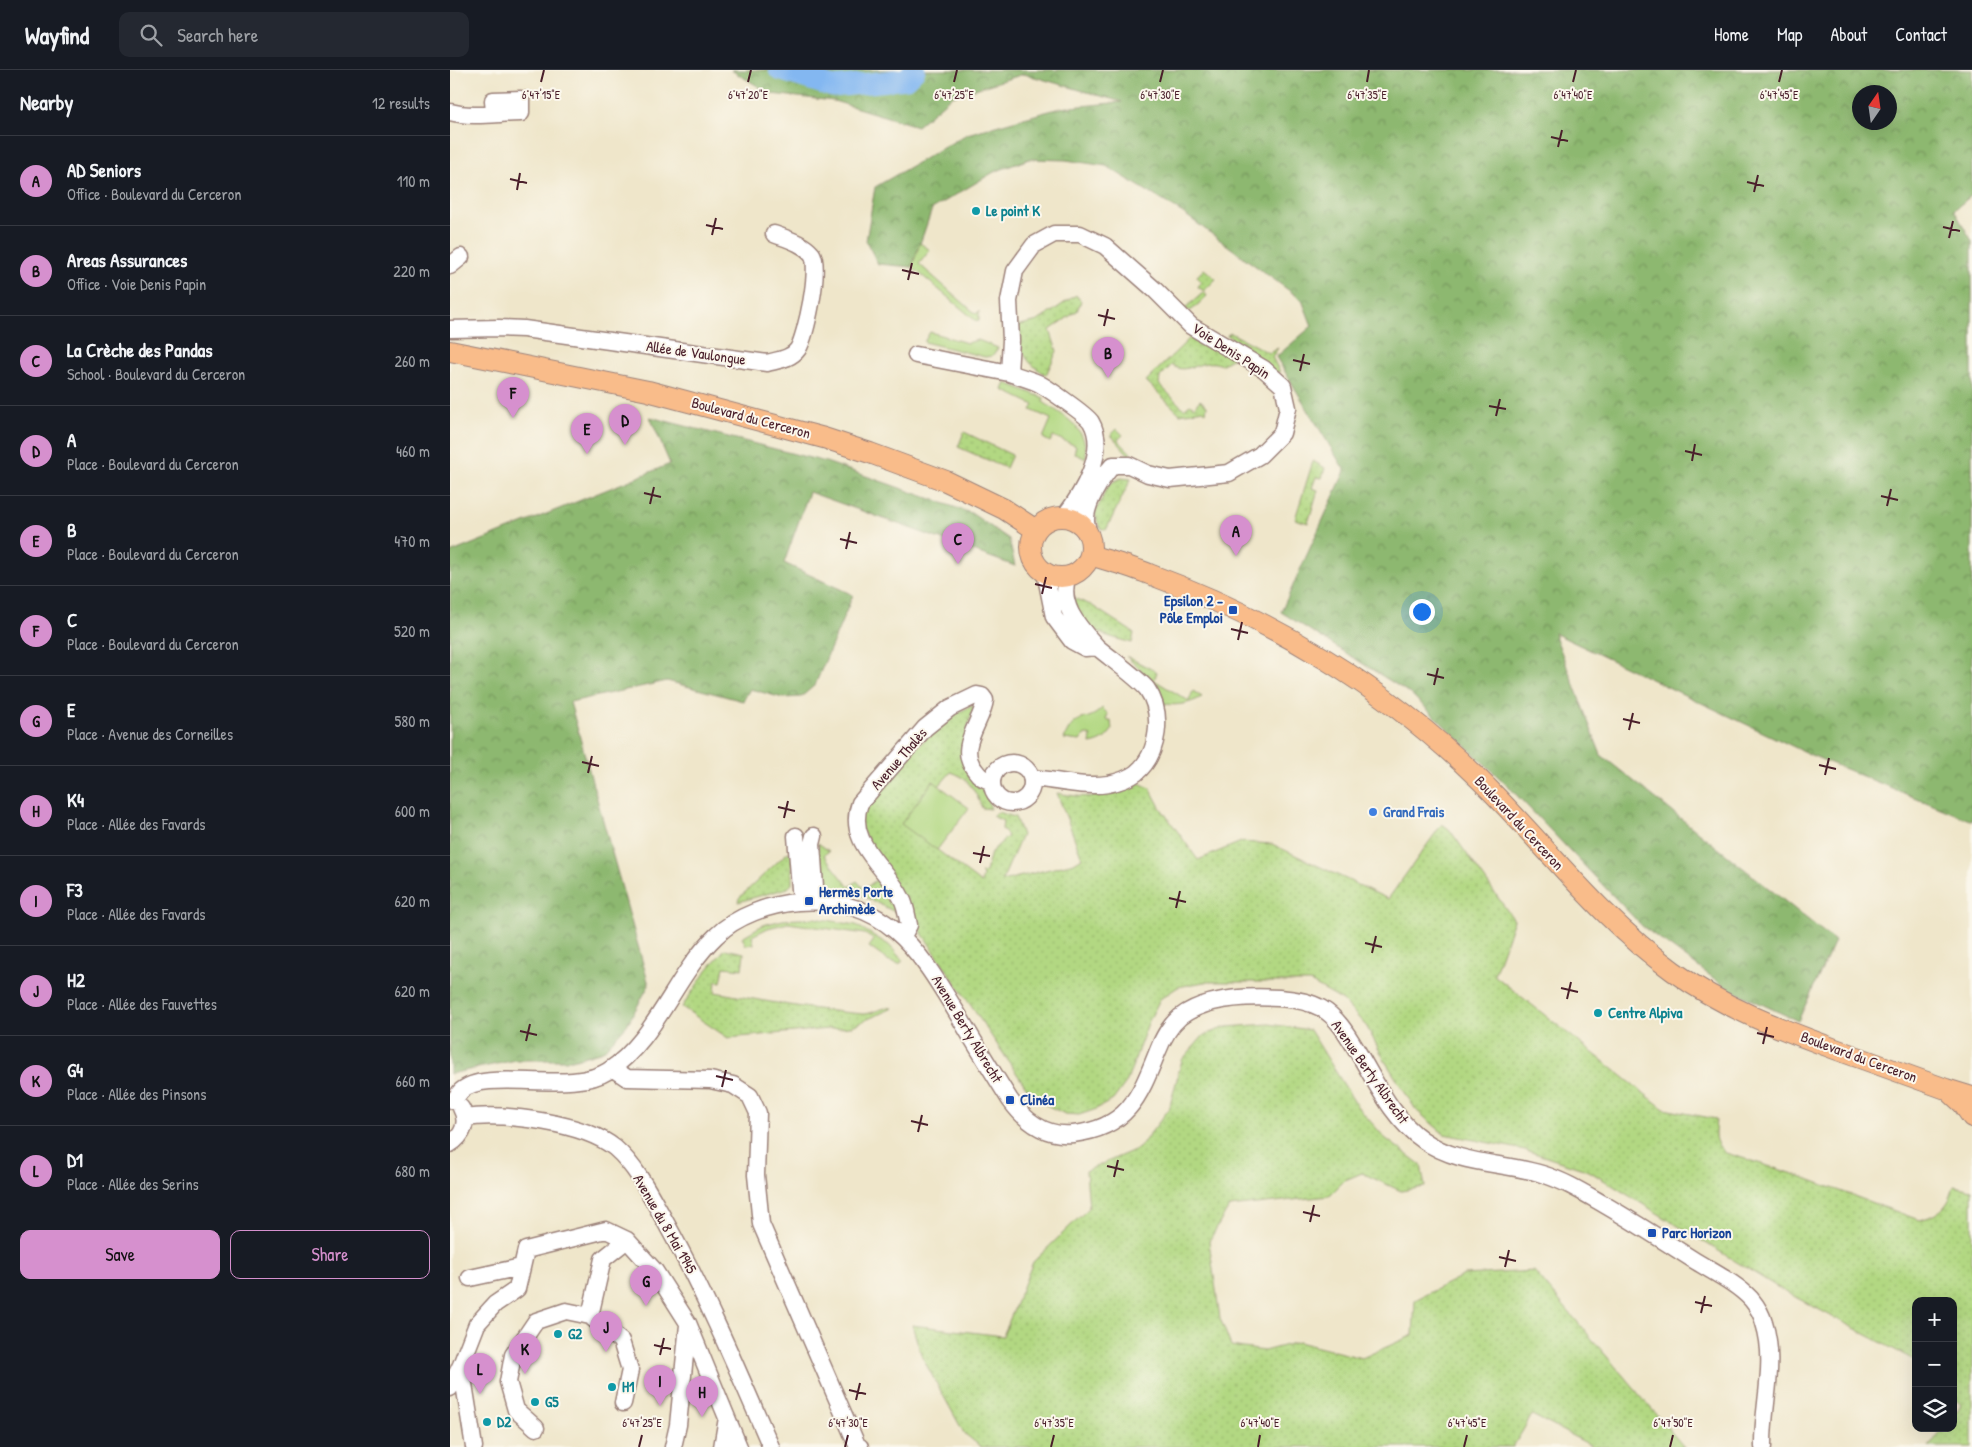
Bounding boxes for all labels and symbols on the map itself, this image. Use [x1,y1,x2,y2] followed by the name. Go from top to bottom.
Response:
[1852,85,1897,130] north arrow
[522,86,561,103] text: 6°47'15"E
[728,86,769,103] text: 6°47'20"E
[934,86,974,103] text: 6°47'25"E
[1140,86,1181,103] text: 6°47'30"E
[1347,86,1387,103] text: 6°47'35"E
[1554,86,1593,103] text: 6°47'40"E
[1760,86,1799,103] text: 6°47'45"E
[986,200,1040,222] place label: Le point K
[970,205,982,217] marker: Le point K
[1188,317,1275,384] street label: Voie Denis Papin
[645,335,747,370] street label: Allée de Vaulongue
[1092,337,1124,378] pin: B
[497,377,529,418] pin: F
[689,392,813,444] street label: Boulevard du Cerceron
[609,404,641,445] pin: D
[571,413,603,454] pin: E
[1220,515,1252,556] pin: A
[942,523,974,564] pin: C
[1160,590,1223,629] place label: Epsilon 2 - Pôle Emploi
[1409,599,1435,625] your location
[1227,604,1239,616] marker: Epsilon 2 - Pôle Emploi
[866,723,932,794] street label: Avenue Thalès
[1470,771,1569,875] street label: Boulevard du Cerceron
[1383,801,1445,822] place label: Grand Frais
[1367,806,1379,818] marker: Grand Frais
[819,881,893,919] place label: Hermès Porte Archimède
[803,895,815,907] marker: Hermès Porte Archimède
[927,971,1008,1087] street label: Avenue Berty Albrecht
[1608,1002,1682,1024] place label: Centre Alpiva
[1592,1007,1604,1019] marker: Centre Alpiva
[1327,1016,1415,1129] street label: Avenue Berty Albrecht
[1798,1026,1920,1087] street label: Boulevard du Cerceron
[1020,1089,1054,1110] place label: Clinéa
[1004,1094,1016,1106] marker: Clinéa
[629,1170,703,1278] street label: Avenue du 8 Mai 1945
[1662,1222,1732,1243] place label: Parc Horizon
[1646,1227,1658,1239] marker: Parc Horizon
[630,1265,662,1306] pin: G
[590,1311,622,1352] pin: J
[568,1323,583,1344] place label: G2
[552,1328,564,1340] marker: G2
[509,1333,541,1374] pin: K
[464,1353,496,1394] pin: L
[644,1365,676,1406] pin: I
[622,1376,635,1397] place label: H1
[686,1376,718,1417] pin: H
[606,1381,618,1393] marker: H1
[545,1391,559,1412] place label: G5
[529,1396,541,1408] marker: G5
[497,1411,512,1432] place label: D2
[622,1414,662,1431] text: 6°47'25"E
[828,1414,869,1431] text: 6°47'30"E
[1034,1414,1074,1431] text: 6°47'35"E
[1241,1414,1280,1431] text: 6°47'40"E
[1448,1414,1487,1431] text: 6°47'45"E
[1653,1414,1693,1431] text: 6°47'50"E
[481,1416,493,1428] marker: D2

